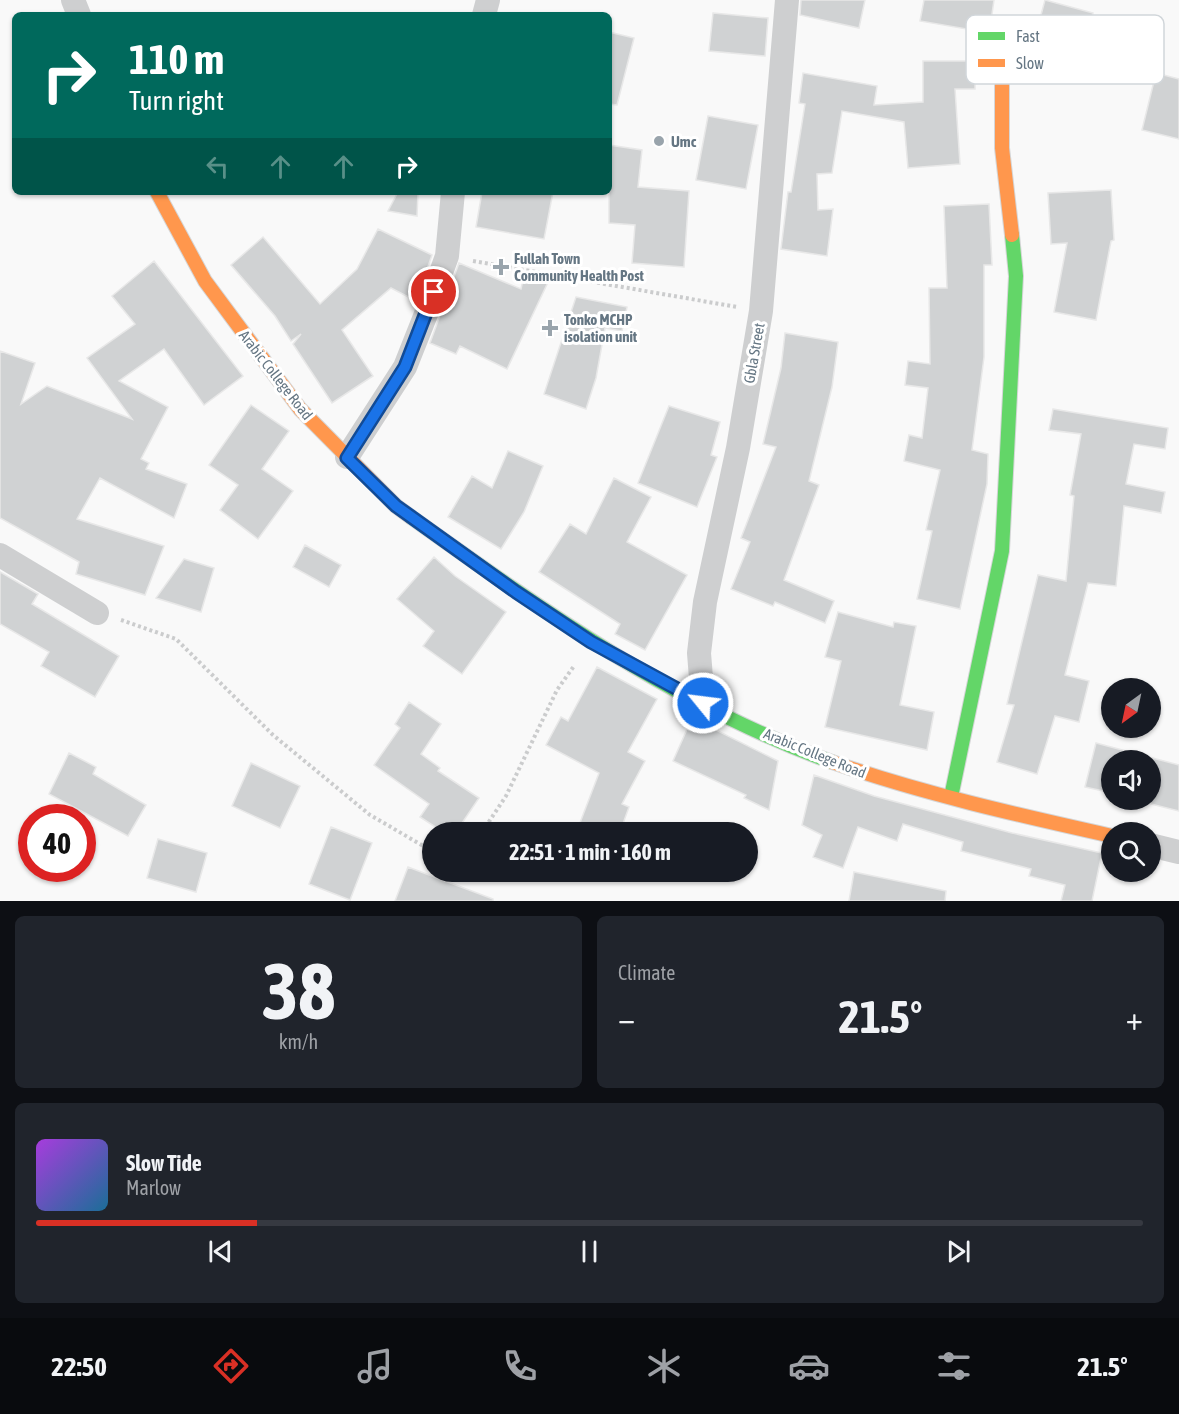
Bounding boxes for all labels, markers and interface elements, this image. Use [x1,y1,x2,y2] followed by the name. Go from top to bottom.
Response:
[966,15,1164,84] legend
[1016,27,1040,45] text: Fast
[129,35,224,83] text: 110 m
[30,36,108,114] icon: right
[1016,54,1044,72] text: Slow
[129,85,224,116] text: Turn right
[671,133,697,150] place label: Umc
[652,134,666,148] marker: Umc
[201,150,234,183] icon: left
[264,150,297,183] icon: ahead
[327,150,360,183] icon: ahead
[390,150,423,183] icon: right
[514,250,645,284] place label: Fullah Town Community Health Post
[492,258,510,276] marker: Fullah Town Community Health Post
[408,266,459,317] pin
[417,275,450,308] icon: arrive
[564,311,638,345] place label: Tonko MCHP isolation unit
[541,319,559,337] marker: Tonko MCHP isolation unit
[740,321,768,385] street label: Gbla Street
[236,327,316,423] street label: Arabic College Road
[671,671,735,735] position arrow
[1101,678,1161,738] north arrow
[1101,678,1161,882] map controls
[761,725,869,781] street label: Arabic College Road
[1101,750,1161,810] button: sound
[18,804,96,882] speed limit sign: 40
[1101,822,1161,882] button: search
[509,839,671,865] text: 22:51 · 1 min · 160 m
[262,946,335,1036] text: 38
[618,961,675,984] text: Climate
[839,991,922,1043] text: 21.5°
[618,999,635,1037] text: −
[1126,999,1143,1037] text: +
[279,1030,318,1053] text: km/h
[126,1150,202,1176] text: Slow Tide
[126,1176,181,1199] text: Marlow
[204,1235,237,1268] icon: previous
[573,1235,606,1268] icon: pause
[942,1235,975,1268] icon: next
[210,1345,252,1387] icon: directions
[354,1345,396,1387] icon: music
[499,1345,541,1387] icon: phone
[643,1345,685,1387] icon: climate
[788,1345,830,1387] icon: car
[933,1345,975,1387] icon: filters
[51,1351,107,1382] text: 22:50
[1077,1351,1128,1382] text: 21.5°

